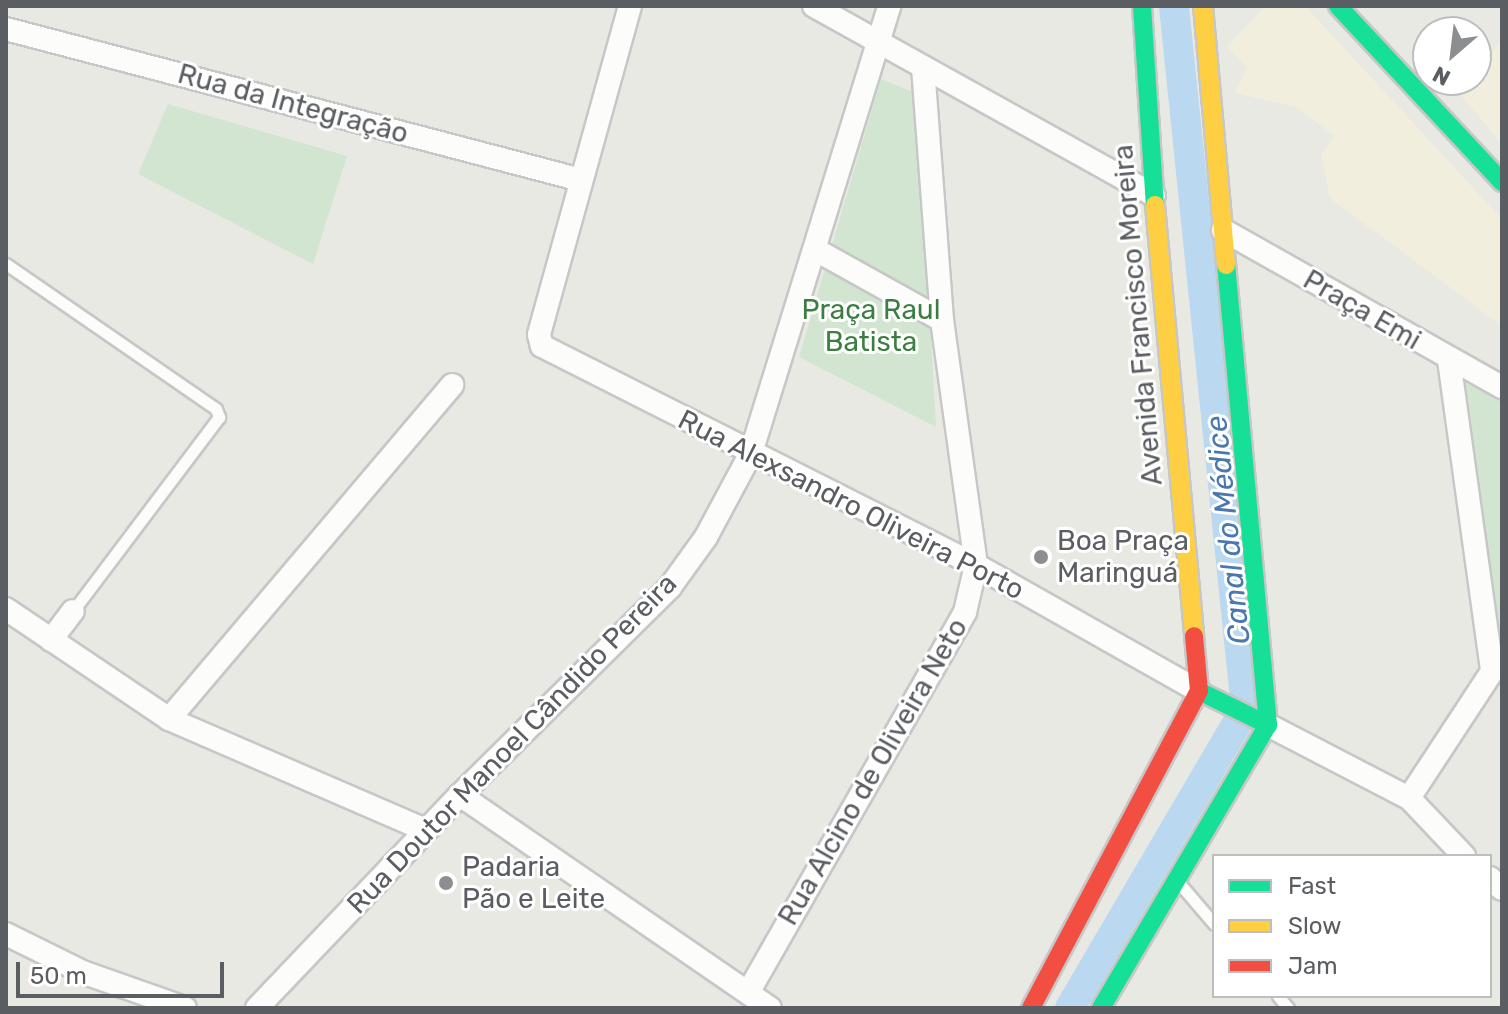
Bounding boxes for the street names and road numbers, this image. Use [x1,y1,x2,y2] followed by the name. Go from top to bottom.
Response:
[174,57,412,151] street label: Rua da Integração
[1106,143,1170,487] street label: Avenida Francisco Moreira
[1297,263,1427,357] street label: Praça Emi
[672,403,1030,607] street label: Rua Alexsandro Oliveira Porto
[340,567,684,921] street label: Rua Doutor Manoel Cândido Pereira
[771,612,975,932] street label: Rua Alcino de Oliveira Neto

